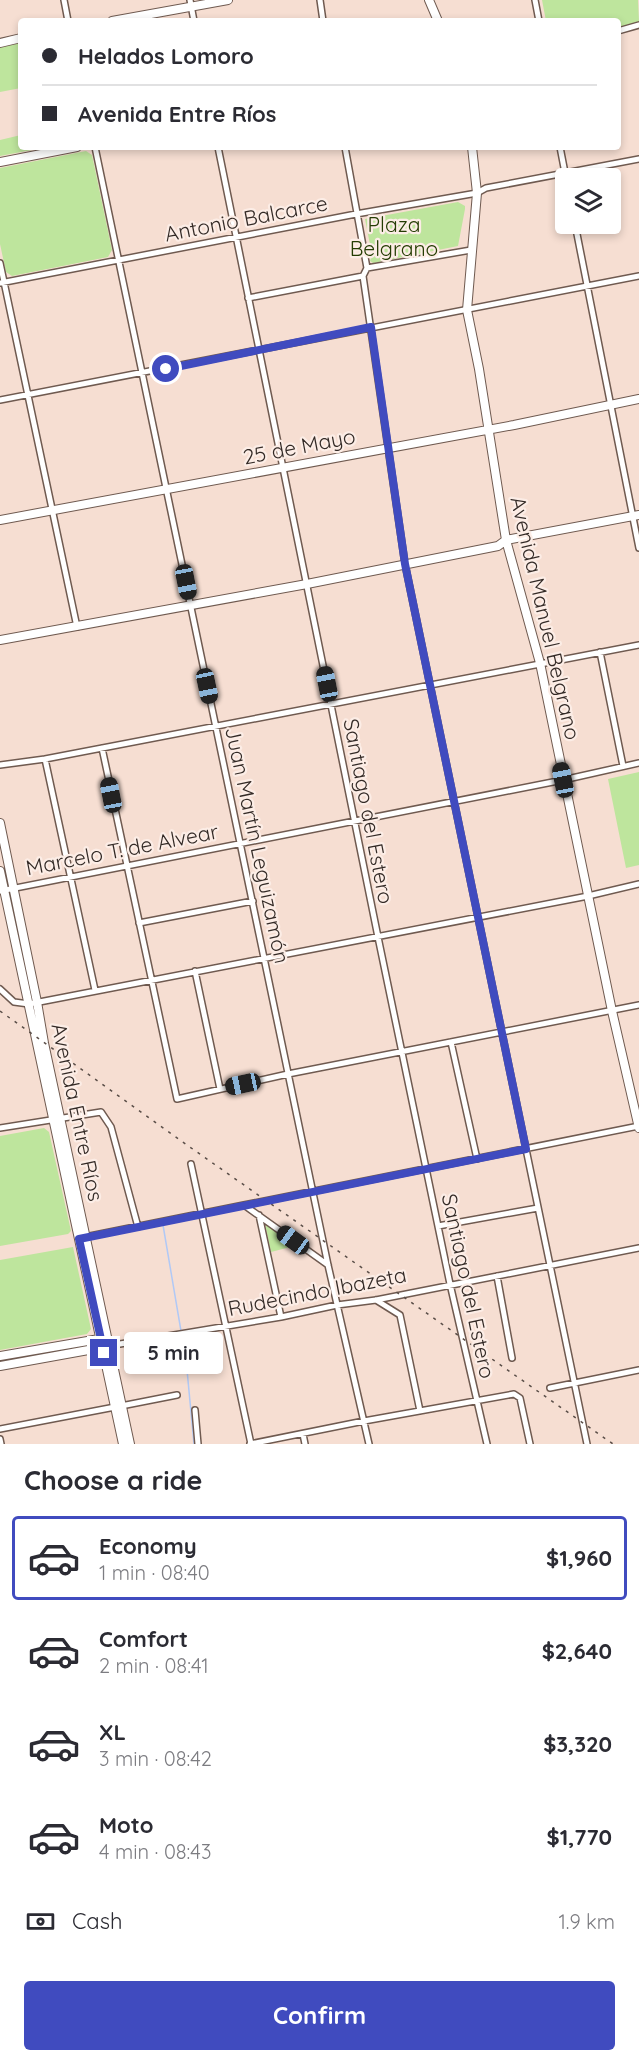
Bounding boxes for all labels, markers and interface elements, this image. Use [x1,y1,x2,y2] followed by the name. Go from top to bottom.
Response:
[78,42,254,70] text: Helados Lomoro
[78,100,276,128] text: Avenida Entre Ríos
[555,168,621,234] map controls
[555,168,621,234] button: layers
[162,189,330,247] street label: Antonio Balcarce
[350,211,438,261] park label: Plaza Belgrano
[152,355,179,382] route start
[241,422,357,470] street label: 25 de Mayo
[505,494,587,742] street label: Avenida Manuel Belgrano
[174,563,198,601] car
[315,665,339,703] car
[194,667,220,705] car
[338,716,400,906] street label: Santiago del Estero
[220,724,296,966] street label: Juan Martín Leguizamón
[551,761,575,799] car
[99,776,123,814] car
[24,818,220,880] street label: Marcelo T. de Alvear
[46,1021,110,1203] street label: Avenida Entre Ríos
[224,1071,262,1097] car
[437,1191,501,1381] street label: Santiago del Estero
[273,1222,313,1258] car
[226,1261,408,1321] street label: Rudecindo Ibazeta
[125,1332,224,1374] callout: 5 min
[90,1339,117,1366] route end
[147,1340,200,1365] text: 5 min
[24,1463,202,1497] text: Choose a ride
[27,1531,81,1585] icon: car
[99,1532,197,1560] text: Economy
[546,1544,612,1572] text: $1,960
[99,1560,210,1585] text: 1 min · 08:40
[27,1624,81,1678] icon: car
[99,1625,188,1653] text: Comfort
[542,1637,612,1665] text: $2,640
[99,1653,209,1678] text: 2 min · 08:41
[27,1717,81,1771] icon: car
[99,1718,126,1746] text: XL
[543,1730,612,1758] text: $3,320
[99,1746,212,1771] text: 3 min · 08:42
[27,1810,81,1864] icon: car
[99,1811,153,1839] text: Moto
[547,1823,612,1851] text: $1,770
[99,1839,211,1864] text: 4 min · 08:43
[24,1905,57,1938] icon: cash
[72,1907,123,1935] text: Cash
[558,1909,615,1934] text: 1.9 km
[24,1981,615,2050] button: Confirm

